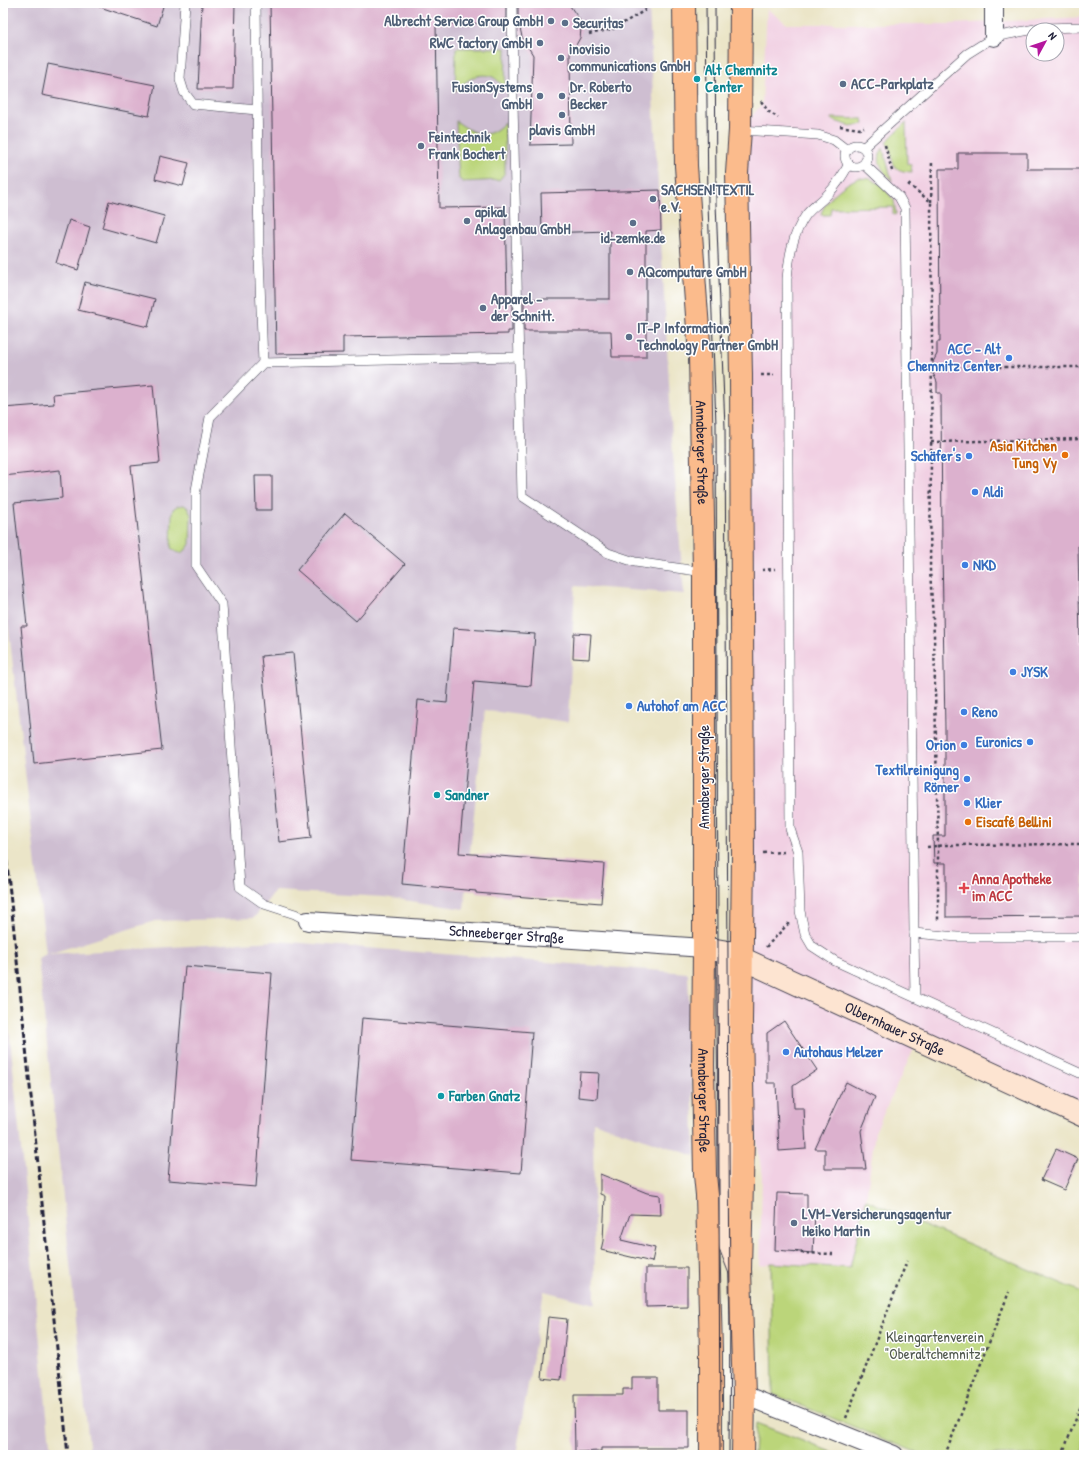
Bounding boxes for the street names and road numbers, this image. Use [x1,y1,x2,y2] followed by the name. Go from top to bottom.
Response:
[691,400,714,505] street label: Annaberger Straße
[693,725,714,829] street label: Annaberger Straße
[448,920,565,948] street label: Schneeberger Straße
[842,996,949,1061] street label: Olbernhauer Straße
[693,1048,716,1153] street label: Annaberger Straße

